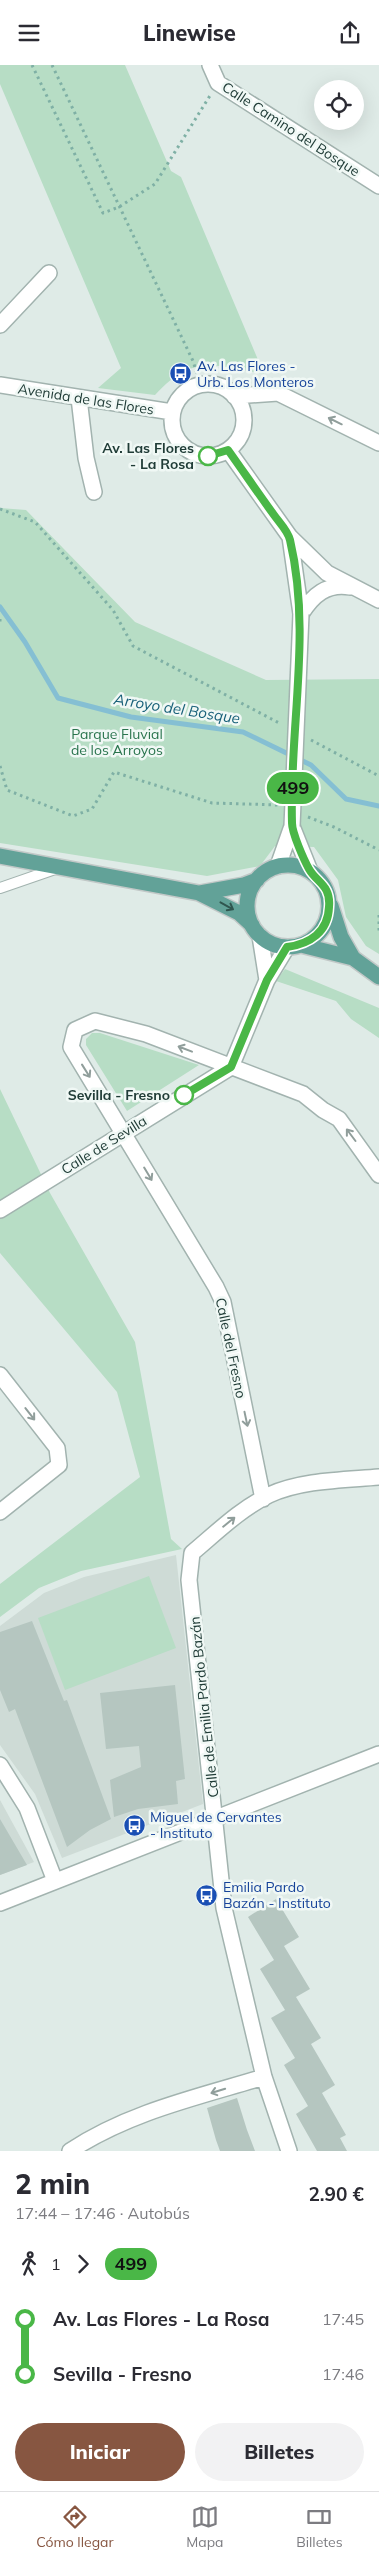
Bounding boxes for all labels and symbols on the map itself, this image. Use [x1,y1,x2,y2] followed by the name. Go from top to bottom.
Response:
[219,78,363,180] street label: Calle Camino del Bosque
[197,357,314,391] place label: Av. Las Flores - Urb. Los Monteros
[169,362,193,386] bus stop icon: Av. Las Flores - Urb. Los Monteros
[17,379,155,419] street label: Avenida de las Flores
[328,416,343,426] one-way arrow
[102,439,194,473] place label: Av. Las Flores - La Rosa
[198,446,218,466] marker: Av. Las Flores - La Rosa
[112,689,241,728] water label: Arroyo del Bosque
[71,725,163,759] park label: Parque Fluvial de los Arroyos
[264,772,322,804] line badge: 499
[220,901,234,911] one-way arrow
[178,1044,194,1053] one-way arrow
[81,1063,91,1077] one-way arrow
[174,1085,194,1105] marker: Sevilla - Fresno
[68,1086,170,1104] place label: Sevilla - Fresno
[58,1112,150,1178] street label: Calle de Sevilla
[346,1128,356,1142] one-way arrow
[143,1166,153,1180] one-way arrow
[212,1296,250,1400] street label: Calle del Fresno
[25,1407,35,1421] one-way arrow
[242,1410,251,1426] one-way arrow
[223,1517,236,1528] one-way arrow
[186,1616,222,1798] street label: Calle de Emilia Pardo Bazán
[150,1808,282,1842] place label: Miguel de Cervantes - Instituto
[122,1813,146,1837] bus stop icon: Miguel de Cervantes - Instituto
[223,1878,331,1912] place label: Emilia Pardo Bazán - Instituto
[195,1883,219,1907] bus stop icon: Emilia Pardo Bazán - Instituto
[210,2087,226,2096] one-way arrow

